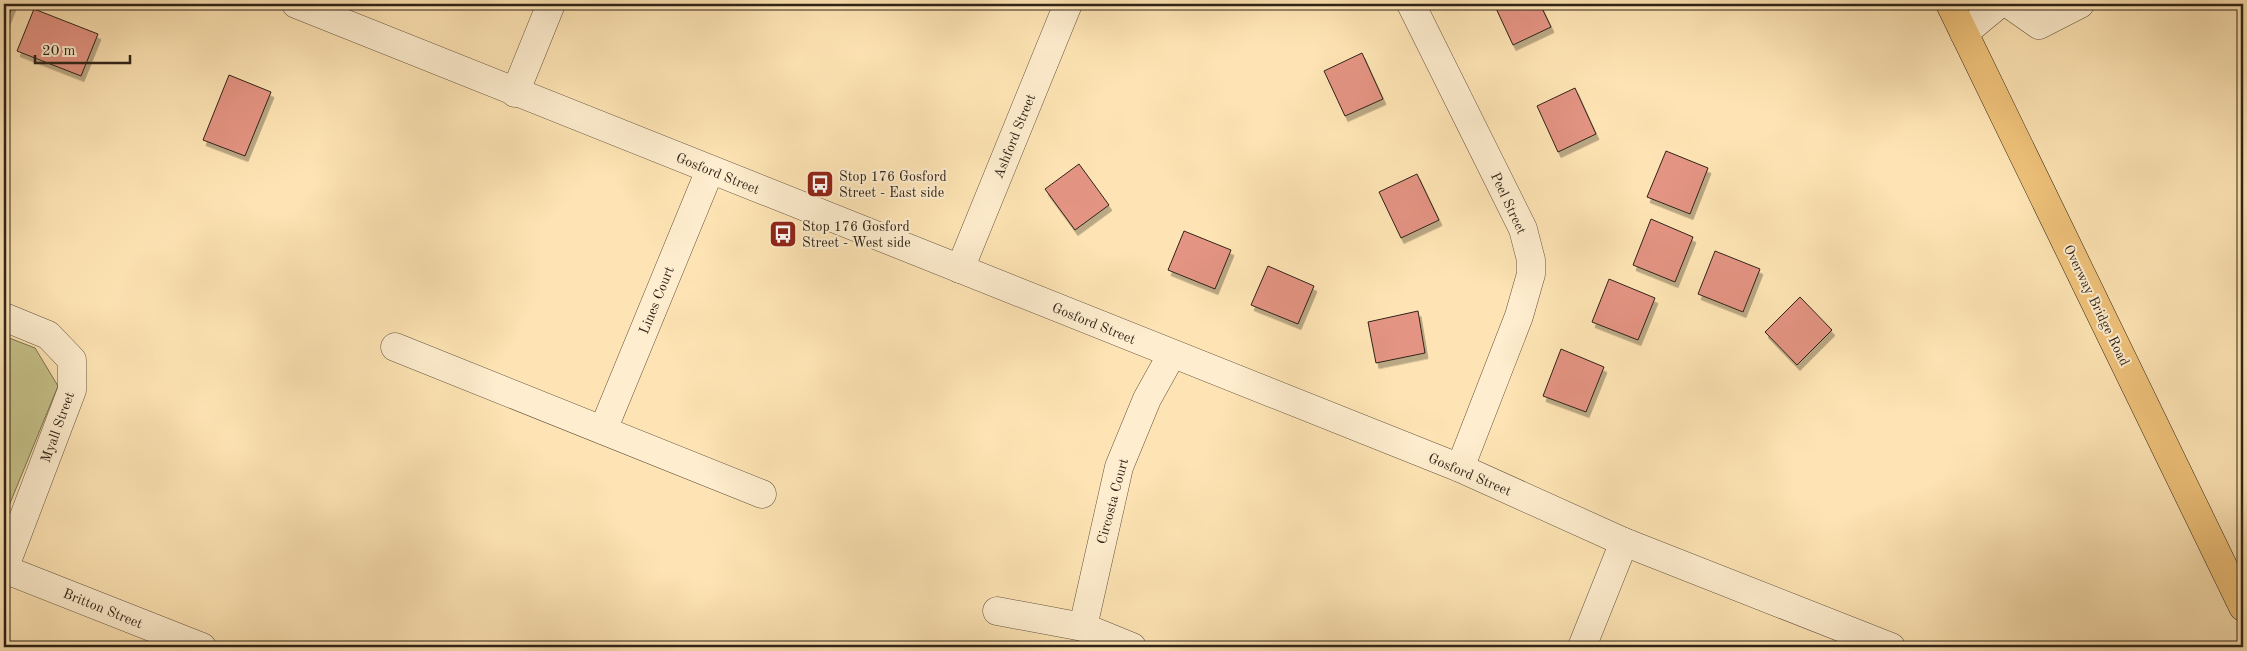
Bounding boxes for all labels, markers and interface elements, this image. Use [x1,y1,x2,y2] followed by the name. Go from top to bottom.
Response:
[35,32,130,64] scale bar
[42,44,76,59] text: 20 m
[992,92,1038,181] street label: Ashford Street
[674,151,761,197] street label: Gosford Street
[805,169,835,199] bus stop icon: Stop 176 Gosford Street - East side
[839,170,947,200] place label: Stop 176 Gosford Street - East side
[1488,170,1529,237] street label: Peel Street
[768,219,798,249] bus stop icon: Stop 176 Gosford Street - West side
[802,220,911,250] place label: Stop 176 Gosford Street - West side
[2061,243,2131,368] street label: Overway Bridge Road
[637,264,677,336] street label: Lines Court
[1050,301,1137,347] street label: Gosford Street
[39,390,77,465] street label: Myall Street
[1426,451,1513,499] street label: Gosford Street
[1095,457,1131,546] street label: Circosta Court
[61,587,145,631] street label: Britton Street

